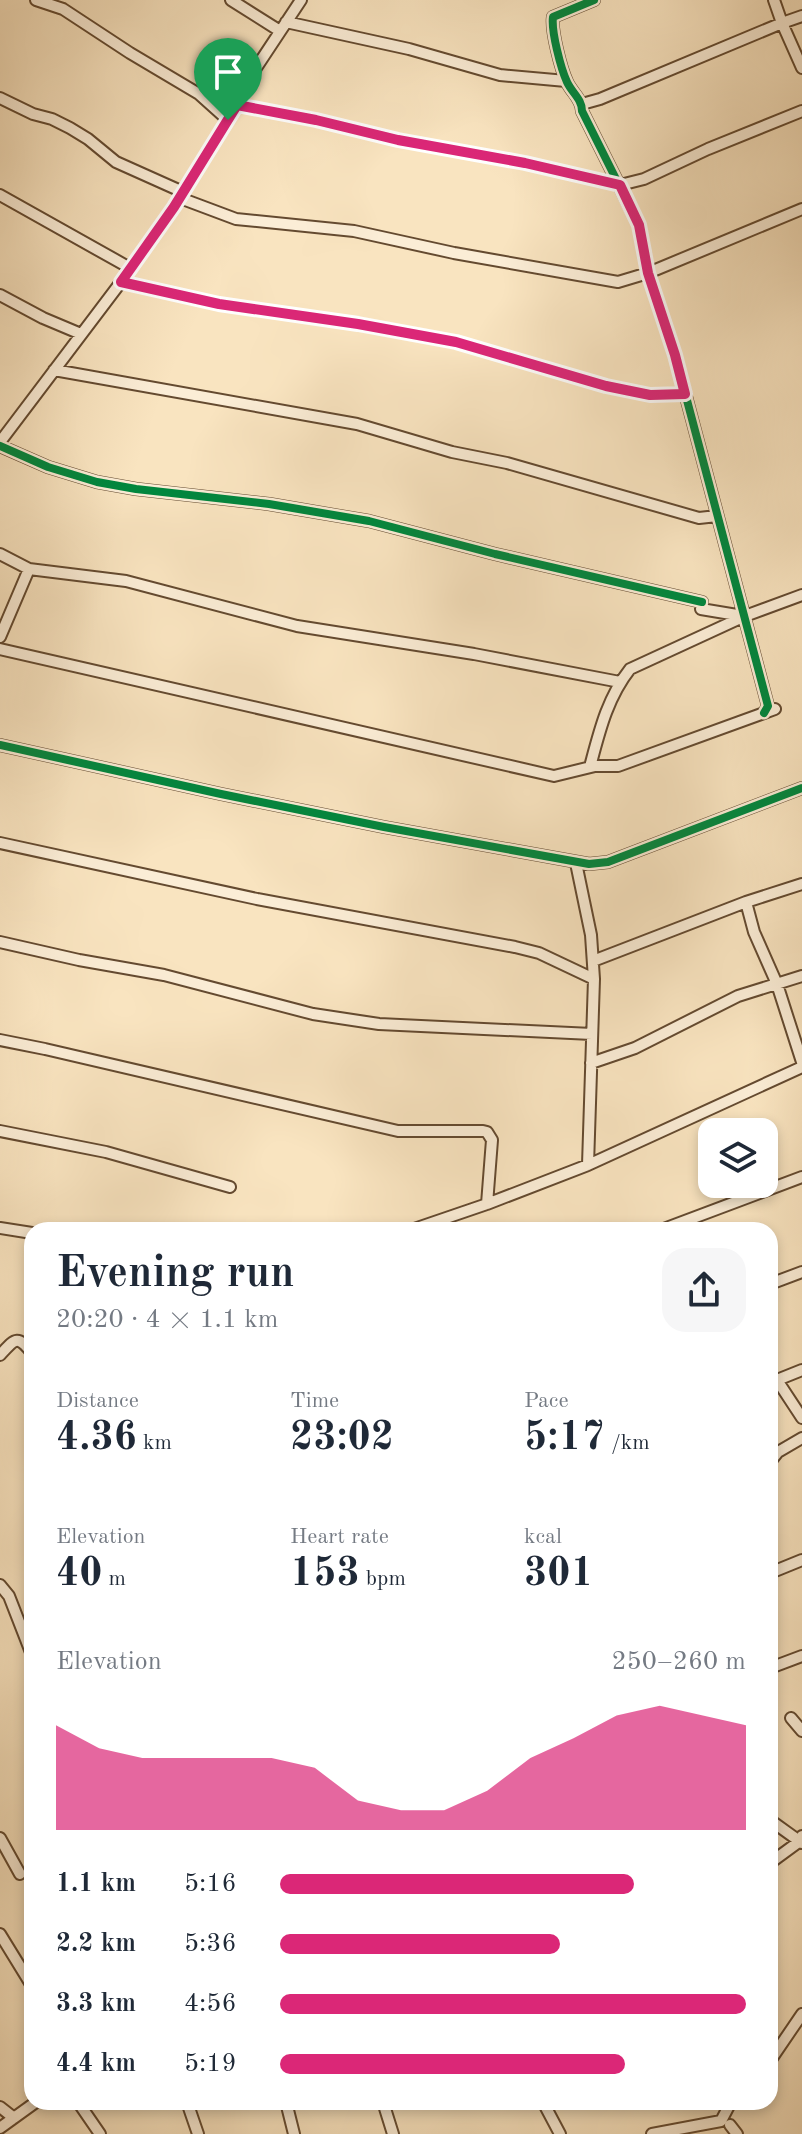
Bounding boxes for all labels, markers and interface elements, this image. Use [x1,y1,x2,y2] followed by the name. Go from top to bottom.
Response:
[194,38,262,120] pin
[206,50,250,94] icon: arrive
[698,1118,778,1198] map controls
[698,1118,778,1198] button: layers
[662,1248,746,1332] button: share
[56,1252,294,1296] text: Evening run
[56,1307,278,1333] text: 20:20 · 4 × 1.1 km
[56,1390,139,1412] text: Distance
[290,1390,339,1412] text: Time
[524,1390,569,1412] text: Pace
[56,1419,137,1459] text: 4.36
[290,1419,394,1459] text: 23:02
[524,1419,605,1459] text: 5:17
[137,1432,172,1454] text: km
[605,1432,650,1454] text: /km
[56,1526,146,1548] text: Elevation
[290,1526,389,1548] text: Heart rate
[524,1526,562,1548] text: kcal
[56,1555,102,1595] text: 40
[290,1555,360,1595] text: 153
[524,1555,594,1595] text: 301
[102,1568,126,1590] text: m
[360,1568,406,1590] text: bpm
[56,1649,162,1675] text: Elevation
[611,1649,746,1675] text: 250–260 m
[56,1871,136,1897] text: 1.1 km
[184,1871,237,1897] text: 5:16
[56,1931,136,1957] text: 2.2 km
[184,1931,237,1957] text: 5:36
[56,1991,136,2017] text: 3.3 km
[184,1991,237,2017] text: 4:56
[56,2051,136,2077] text: 4.4 km
[184,2051,237,2077] text: 5:19

